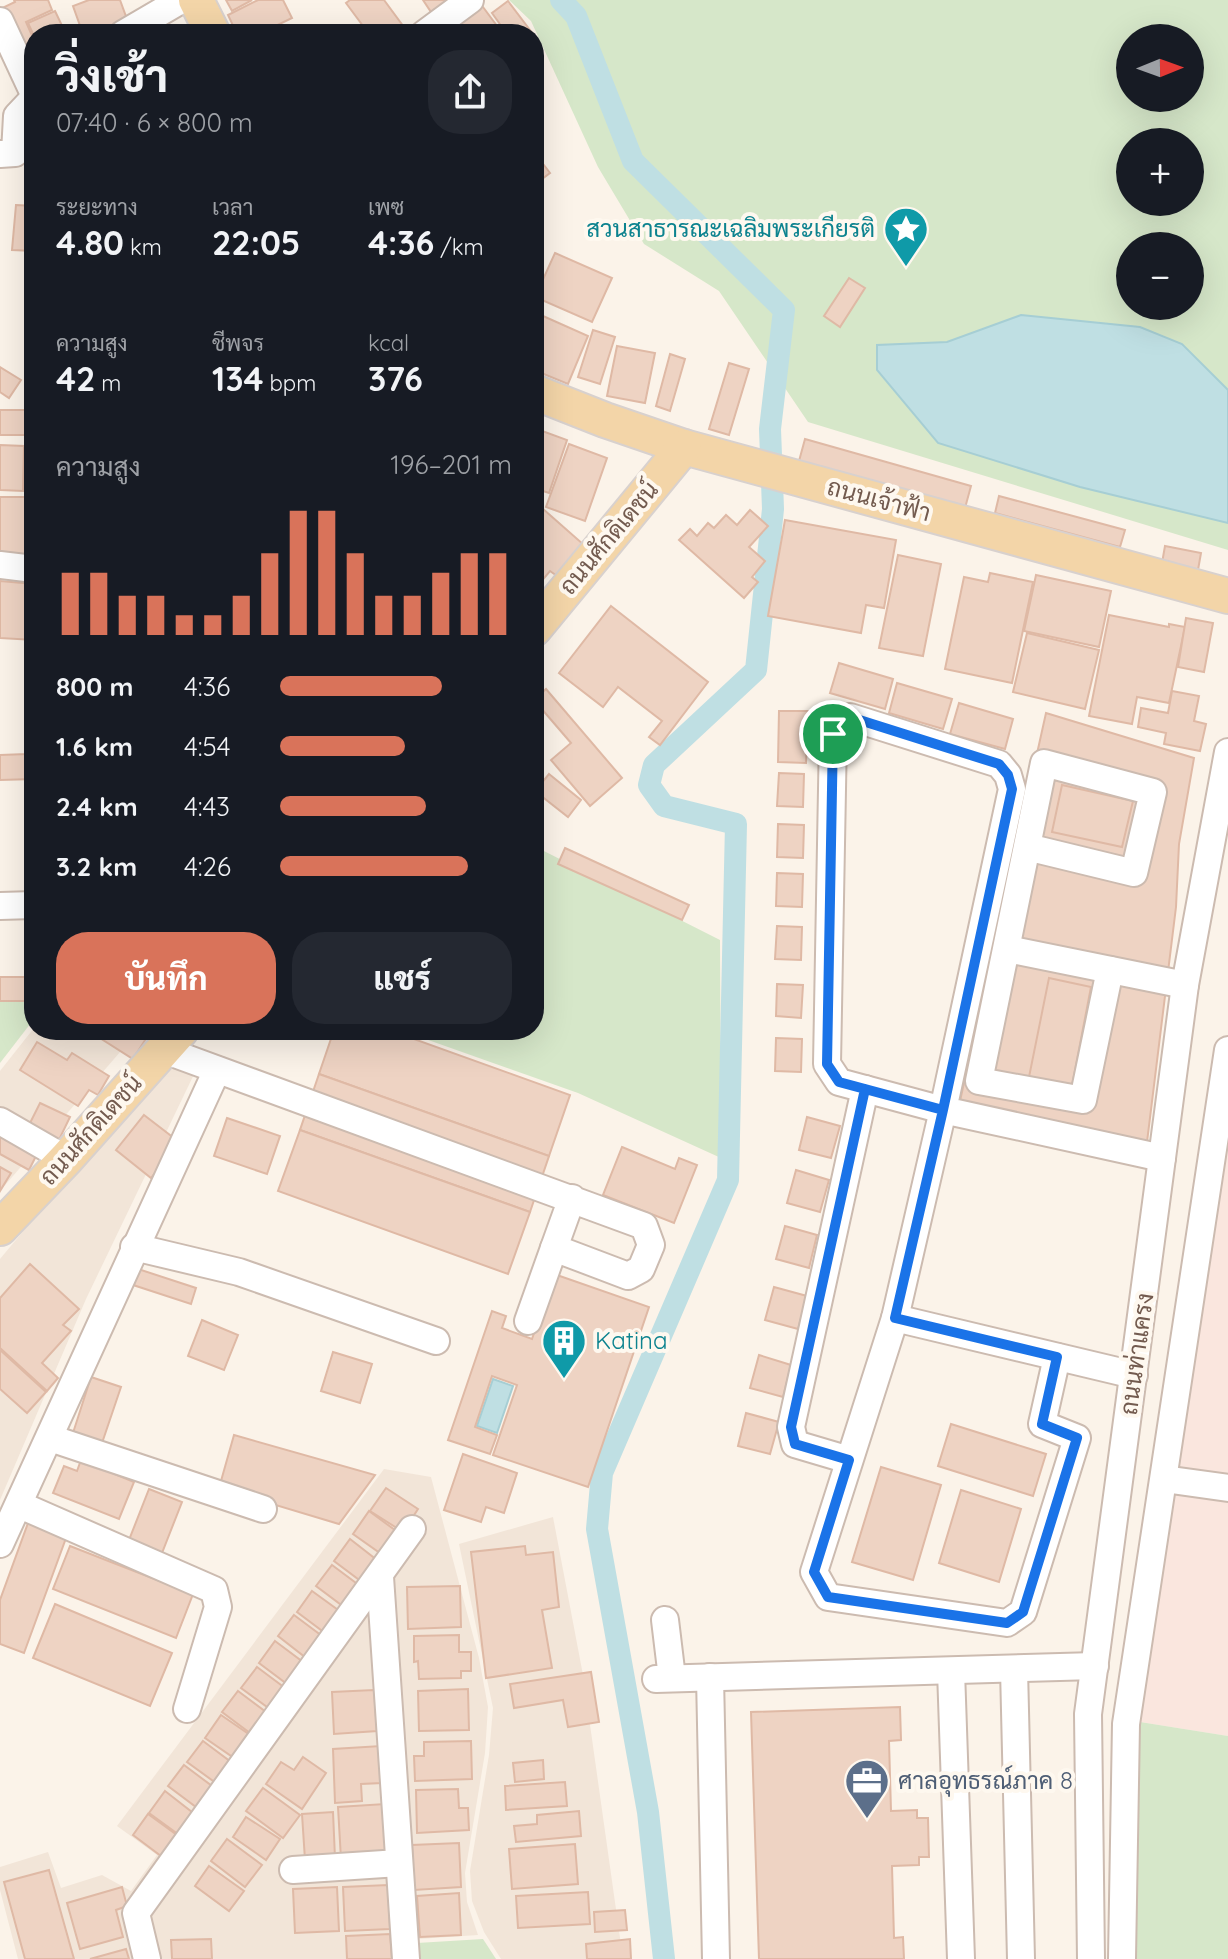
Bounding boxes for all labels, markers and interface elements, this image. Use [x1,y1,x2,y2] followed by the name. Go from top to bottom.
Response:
[1116,24,1204,112] north arrow
[1116,24,1204,320] map controls
[56,48,168,103] text: วิ่งเช้า
[428,50,512,134] button: share
[56,106,253,139] text: 07:40 · 6 × 800 m
[1116,128,1204,216] button: +
[56,193,138,221] text: ระยะทาง
[212,193,254,221] text: เวลา
[368,193,404,221] text: เพซ
[882,205,930,268] place icon: สวนสาธารณะเฉลิมพระเกียรติ
[586,213,875,243] place label: สวนสาธารณะเฉลิมพระเกียรติ
[56,221,124,264] text: 4.80
[212,221,300,264] text: 22:05
[368,221,434,264] text: 4:36
[1116,232,1204,320] button: −
[124,233,162,261] text: km
[434,233,484,261] text: /km
[56,329,127,357] text: ความสูง
[212,329,264,357] text: ชีพจร
[368,329,409,357] text: kcal
[56,357,95,400] text: 42
[212,357,263,400] text: 134
[368,357,423,400] text: 376
[95,369,121,397] text: m
[263,369,316,397] text: bpm
[390,448,512,481] text: 196–201 m
[56,450,140,483] text: ความสูง
[824,471,934,527] street label: ถนนเจ้าฟ้า
[552,475,664,600] street label: ถนนศักดิเดชน์
[56,670,133,703] text: 800 m
[184,670,230,703] text: 4:36
[799,700,867,768] pin
[811,712,855,756] icon: arrive
[56,730,133,763] text: 1.6 km
[184,730,230,763] text: 4:54
[56,790,138,823] text: 2.4 km
[184,790,230,823] text: 4:43
[56,850,137,883] text: 3.2 km
[184,850,231,883] text: 4:26
[56,932,276,1024] button: บันทึก
[292,932,512,1024] button: แชร์
[33,1068,148,1191] street label: ถนนศักดิเดชน์
[1113,1291,1159,1417] street label: ถนนท่าแครง
[540,1317,588,1380] building icon: Katina
[595,1325,667,1355] place label: Katina
[843,1757,891,1820] office icon: ศาลอุทธรณ์ภาค 8
[898,1765,1073,1797] place label: ศาลอุทธรณ์ภาค 8

